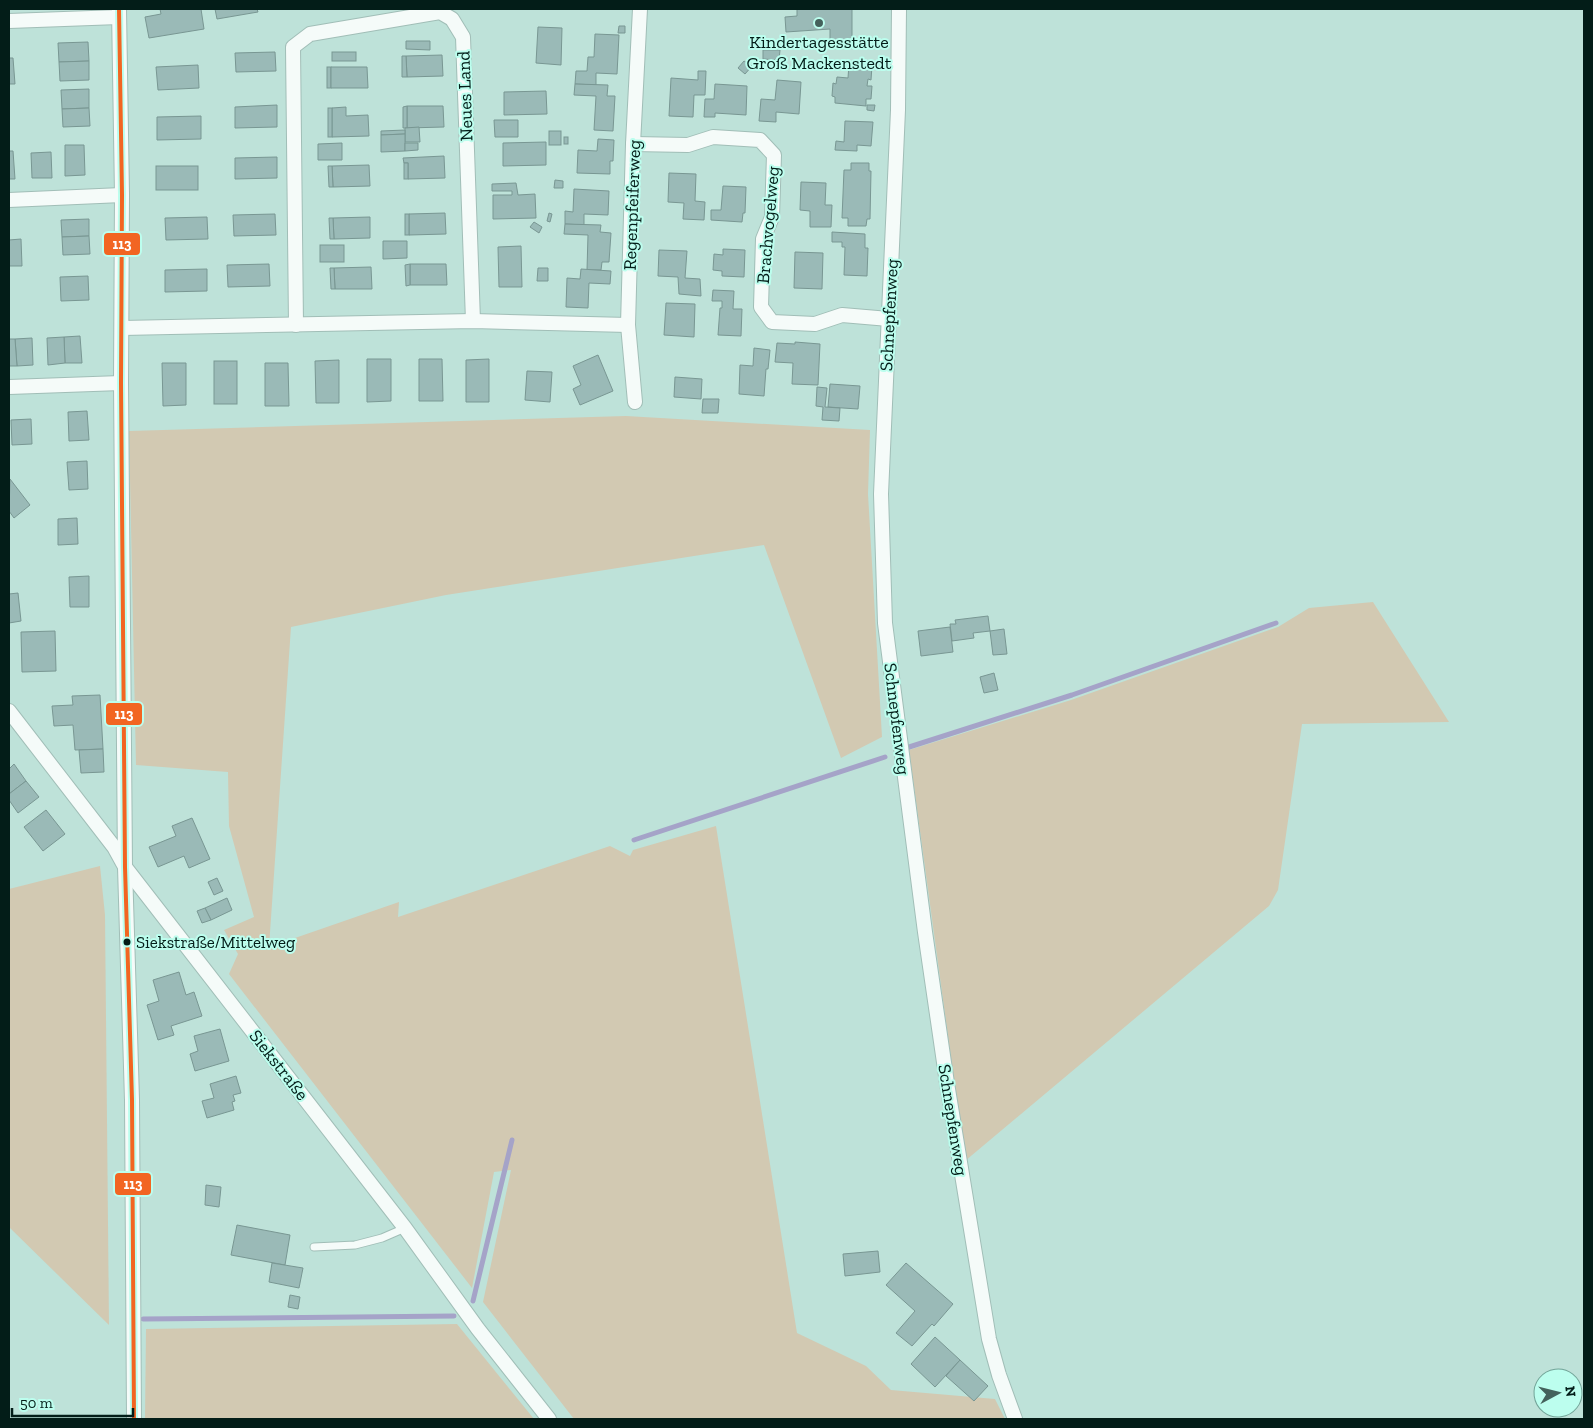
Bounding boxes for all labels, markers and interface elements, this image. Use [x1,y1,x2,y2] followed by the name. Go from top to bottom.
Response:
[813,17,825,29] marker: Kindertagesstätte Groß Mackenstedt
[747,31,892,74] place label: Kindertagesstätte Groß Mackenstedt
[452,50,478,142] street label: Neues Land
[619,139,645,271] street label: Regenpfeiferweg
[752,165,784,285] street label: Brachvogelweg
[103,232,141,256] line badge: 113
[113,236,132,253] text: 113
[875,258,903,372] street label: Schnepfenweg
[879,662,915,776] street label: Schnepfenweg
[105,702,143,726] line badge: 113
[115,706,134,723] text: 113
[136,932,296,952] place label: Siekstraße/Mittelweg
[122,937,132,947] marker: Siekstraße/Mittelweg
[245,1025,313,1105] street label: Siekstraße
[933,1063,973,1177] street label: Schnepfenweg
[114,1172,152,1196] line badge: 113
[124,1176,143,1193] text: 113
[1533,1368,1583,1418] north arrow
[1561,1385,1580,1398] text: N
[12,1386,134,1418] scale bar
[20,1394,53,1412] text: 50 m

